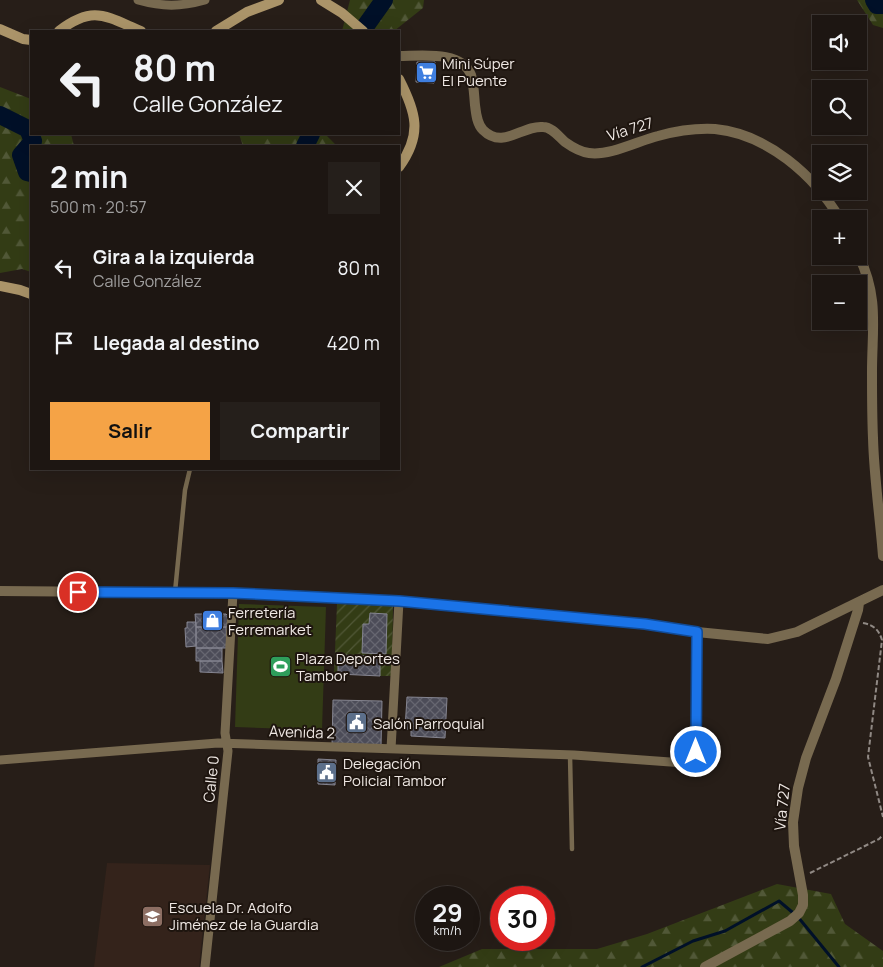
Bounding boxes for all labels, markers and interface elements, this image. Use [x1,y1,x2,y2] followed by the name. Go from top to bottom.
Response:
[812,15,867,330] map controls
[812,15,867,70] button: sound
[133,44,216,92] text: 80 m
[50,50,115,115] icon: left
[442,53,515,91] place label: Mini Súper El Puente
[414,60,438,84] supermarket icon: Mini Súper El Puente
[812,80,867,135] button: search
[133,89,283,119] text: Calle González
[604,112,656,146] street label: Vía 727
[812,145,867,200] button: layers
[50,156,128,197] text: 2 min
[328,162,380,214] button: close
[50,196,147,218] text: 500 m · 20:57
[812,210,867,265] button: +
[93,244,254,270] text: Gira a la izquierda
[50,254,78,282] icon: left
[337,255,380,281] text: 80 m
[93,270,202,292] text: Calle González
[812,275,867,330] button: −
[50,329,78,357] icon: arrive
[93,330,260,356] text: Llegada al destino
[326,330,380,356] text: 420 m
[50,402,210,460] button: Salir
[220,402,380,460] button: Compartir
[57,571,99,613] pin
[64,578,92,606] icon: arrive
[228,602,312,640] place label: Ferretería Ferremarket
[200,609,224,633] shop icon: Ferretería Ferremarket
[296,648,400,686] place label: Plaza Deportes Tambor
[268,655,292,679] sports icon: Plaza Deportes Tambor
[345,711,369,735] public building icon: Salón Parroquial
[373,713,485,734] place label: Salón Parroquial
[269,720,335,744] street label: Avenida 2
[669,725,721,777] position arrow
[343,753,447,791] place label: Delegación Policial Tambor
[198,755,224,803] street label: Calle 0
[315,760,339,784] public building icon: Delegación Policial Tambor
[769,782,795,832] street label: Vía 727
[490,886,555,951] speed limit sign: 30
[432,895,463,930] text: 29
[169,897,319,935] place label: Escuela Dr. Adolfo Jiménez de la Guardia
[141,904,165,928] school or university icon: Escuela Dr. Adolfo Jiménez de la Guardia
[434,922,461,939] text: km/h

